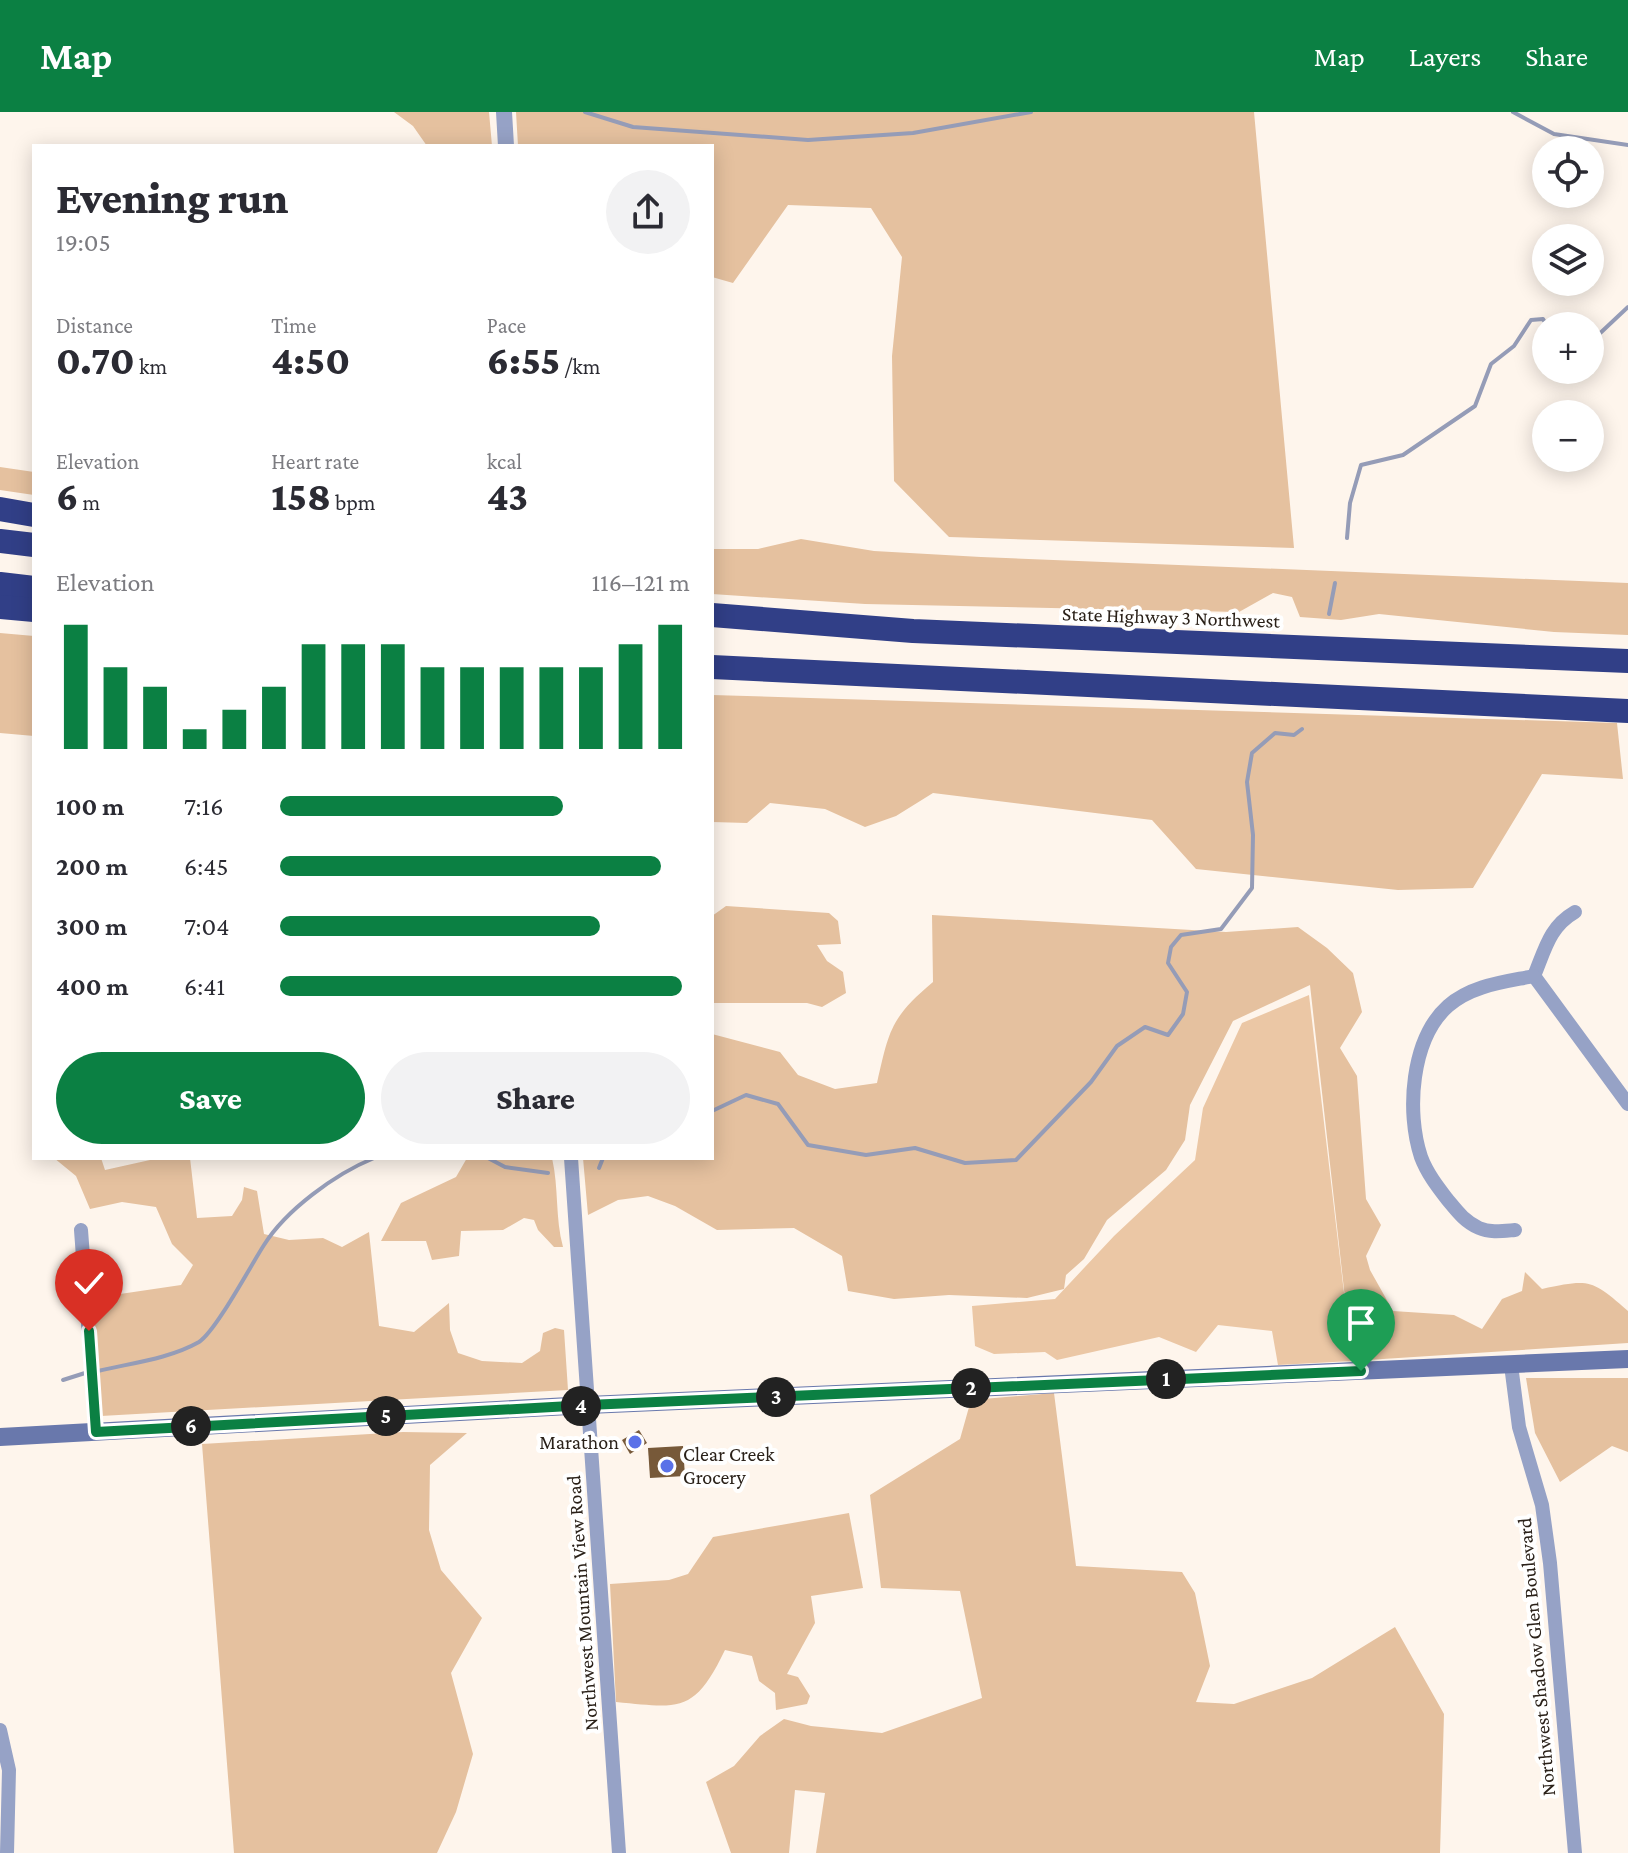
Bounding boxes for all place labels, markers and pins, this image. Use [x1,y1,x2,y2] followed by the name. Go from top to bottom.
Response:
[55,1249,123,1331] pin
[1327,1289,1395,1371] pin
[1146,1359,1186,1399] pin: 1
[951,1368,991,1408] pin: 2
[756,1377,796,1417] pin: 3
[561,1386,601,1426] pin: 4
[366,1396,406,1436] pin: 5
[171,1406,211,1446] pin: 6
[539,1431,619,1453] place label: Marathon
[626,1433,644,1451] marker: Marathon
[683,1443,775,1489] place label: Clear Creek Grocery
[658,1457,676,1475] marker: Clear Creek Grocery

